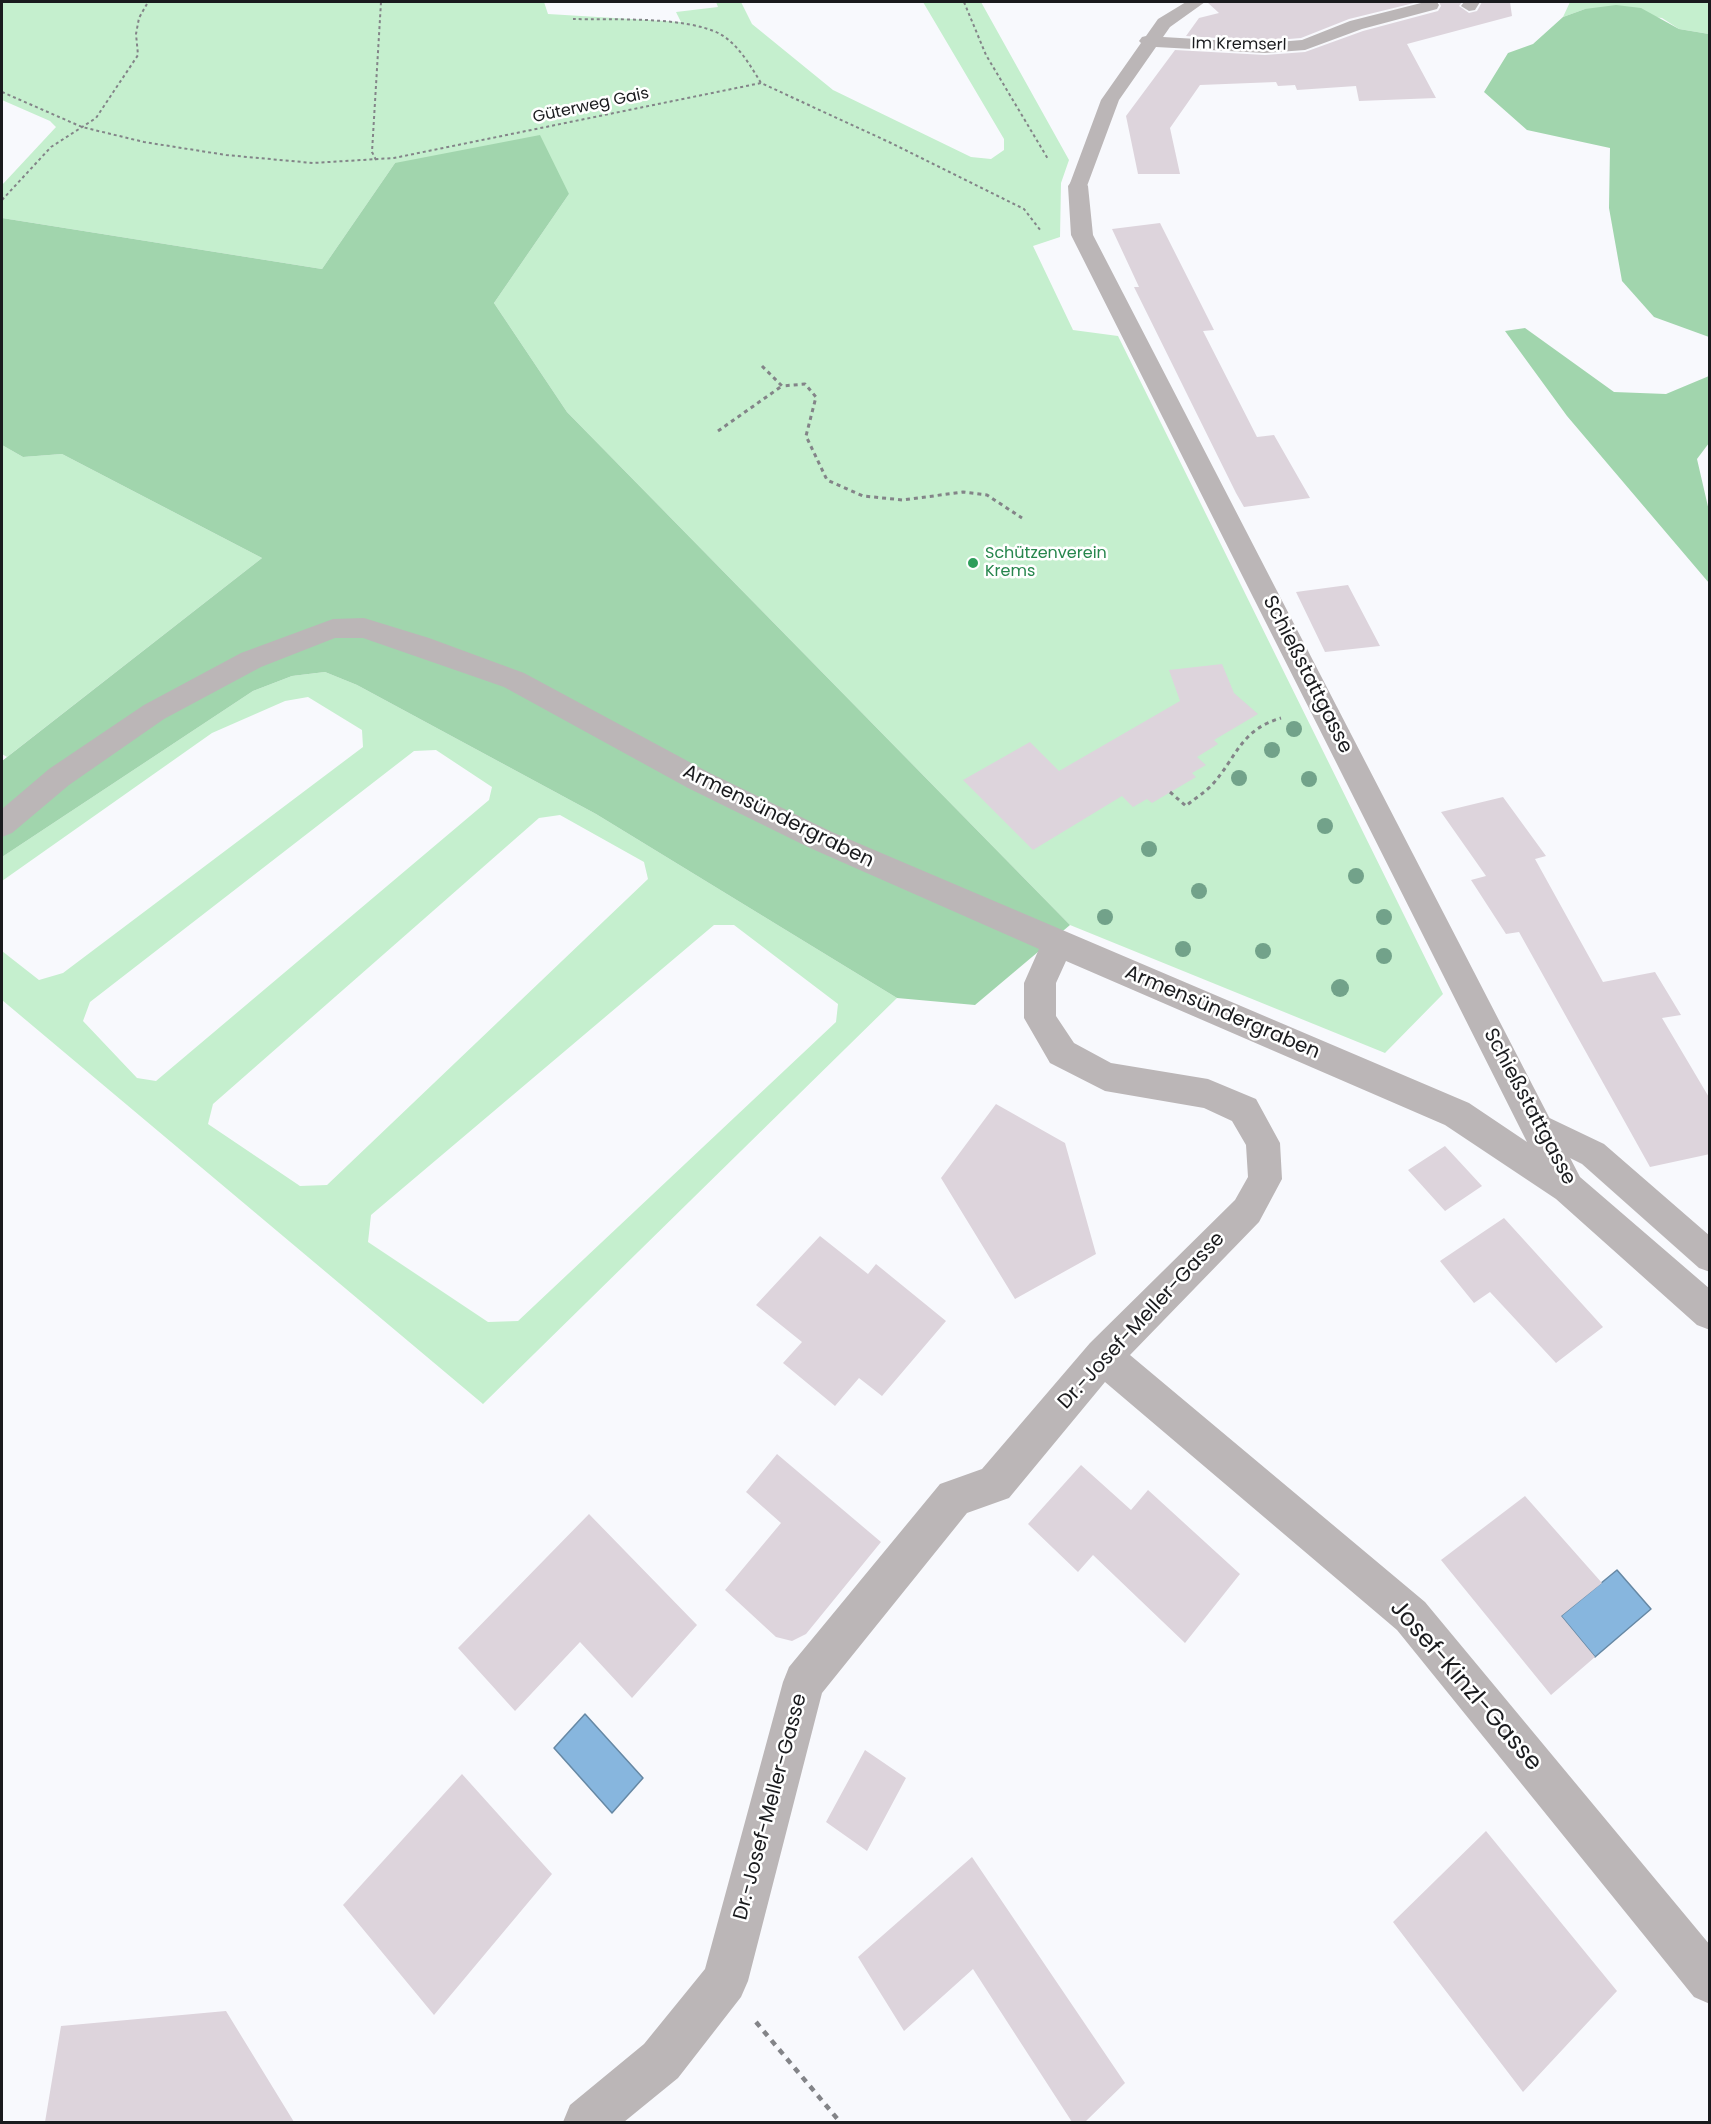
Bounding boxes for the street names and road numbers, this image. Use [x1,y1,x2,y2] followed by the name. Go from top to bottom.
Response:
[1191,35,1287,55] street label: Im Kremserl
[531,84,651,128] street label: Güterweg Gais
[1257,592,1357,758] street label: Schießstattgasse
[679,760,877,874] street label: Armensündergraben
[1121,961,1323,1065] street label: Armensündergraben
[1478,1025,1580,1189] street label: Schießstattgasse
[1054,1227,1230,1415] street label: Dr.-Josef-Meller-Gasse
[1383,1595,1547,1777] street label: Josef-Kinzl-Gasse
[729,1691,813,1923] street label: Dr.-Josef-Meller-Gasse

